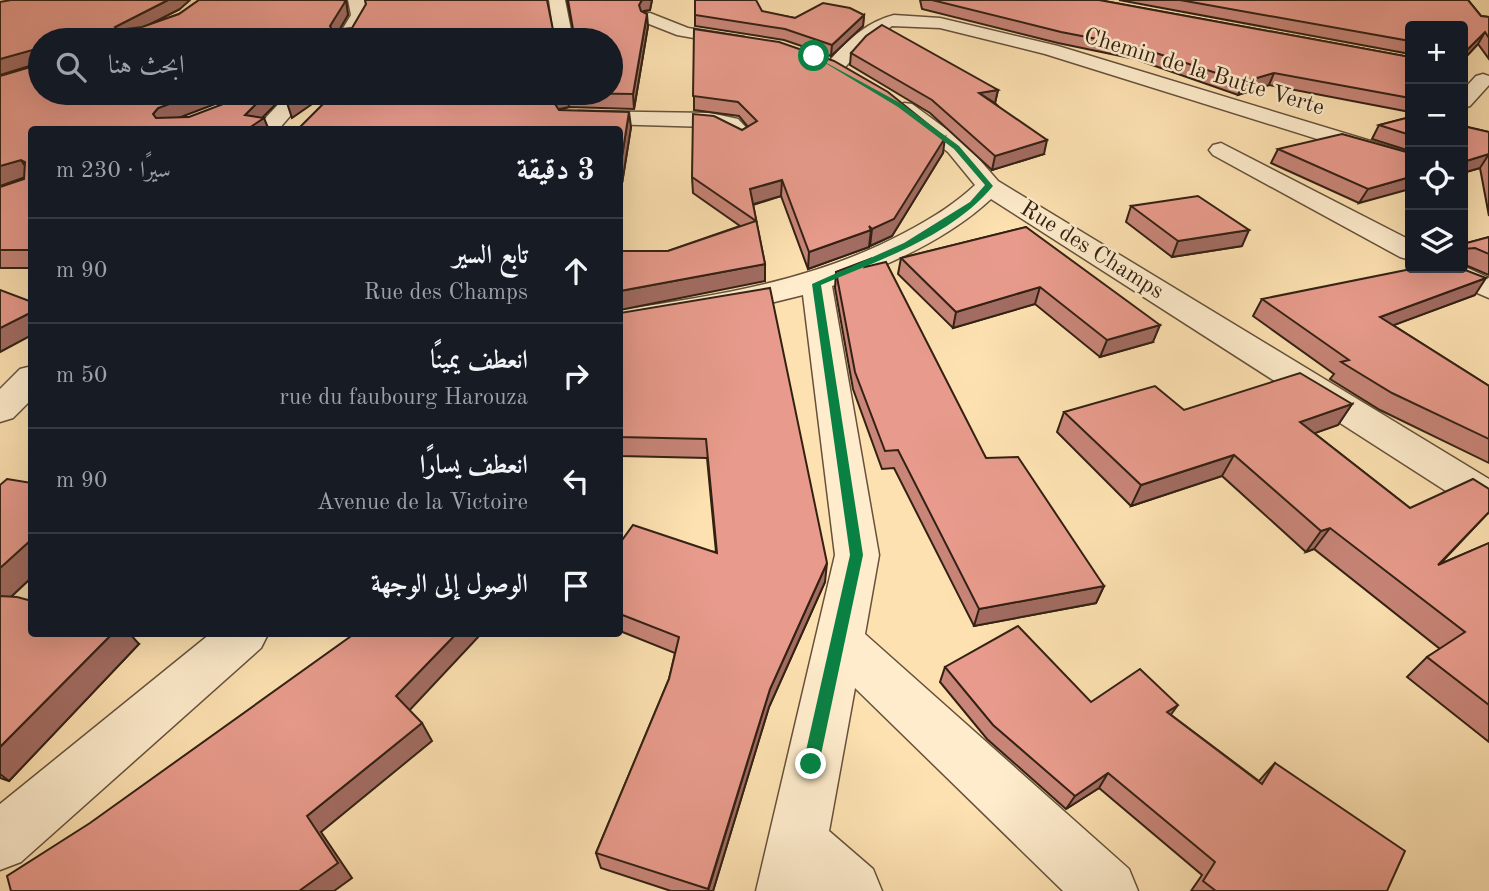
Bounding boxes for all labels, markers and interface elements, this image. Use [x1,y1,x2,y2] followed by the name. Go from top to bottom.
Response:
[1405,21,1468,273] map controls
[1405,21,1468,84] button: +
[1081,24,1327,120] street label: Chemin de la Butte Verte
[28,28,623,105] search box
[798,40,829,71] route start
[52,48,90,86] icon: search
[108,53,185,79] text: ابحث هنا
[1405,84,1468,147] button: −
[1405,147,1468,210] button: locate
[517,156,595,186] text: 3 دقيقة
[56,159,171,182] text: سيرًا · 230 m
[1016,197,1168,303] street label: Rue des Champs
[1405,210,1468,273] button: layers
[453,243,528,269] text: تابع السير
[557,252,595,290] icon: ahead
[56,259,107,282] text: 90 m
[364,281,528,304] text: Rue des Champs
[430,348,528,374] text: انعطف يمينًا
[557,357,595,395] icon: right
[56,364,107,387] text: 50 m
[279,386,528,409] text: rue du faubourg Harouza
[420,453,528,479] text: انعطف يسارًا
[557,462,595,500] icon: left
[56,469,107,492] text: 90 m
[317,491,528,514] text: Avenue de la Victoire
[557,567,595,605] icon: arrive
[371,572,528,598] text: الوصول إلى الوجهة
[795,748,826,779] route end

